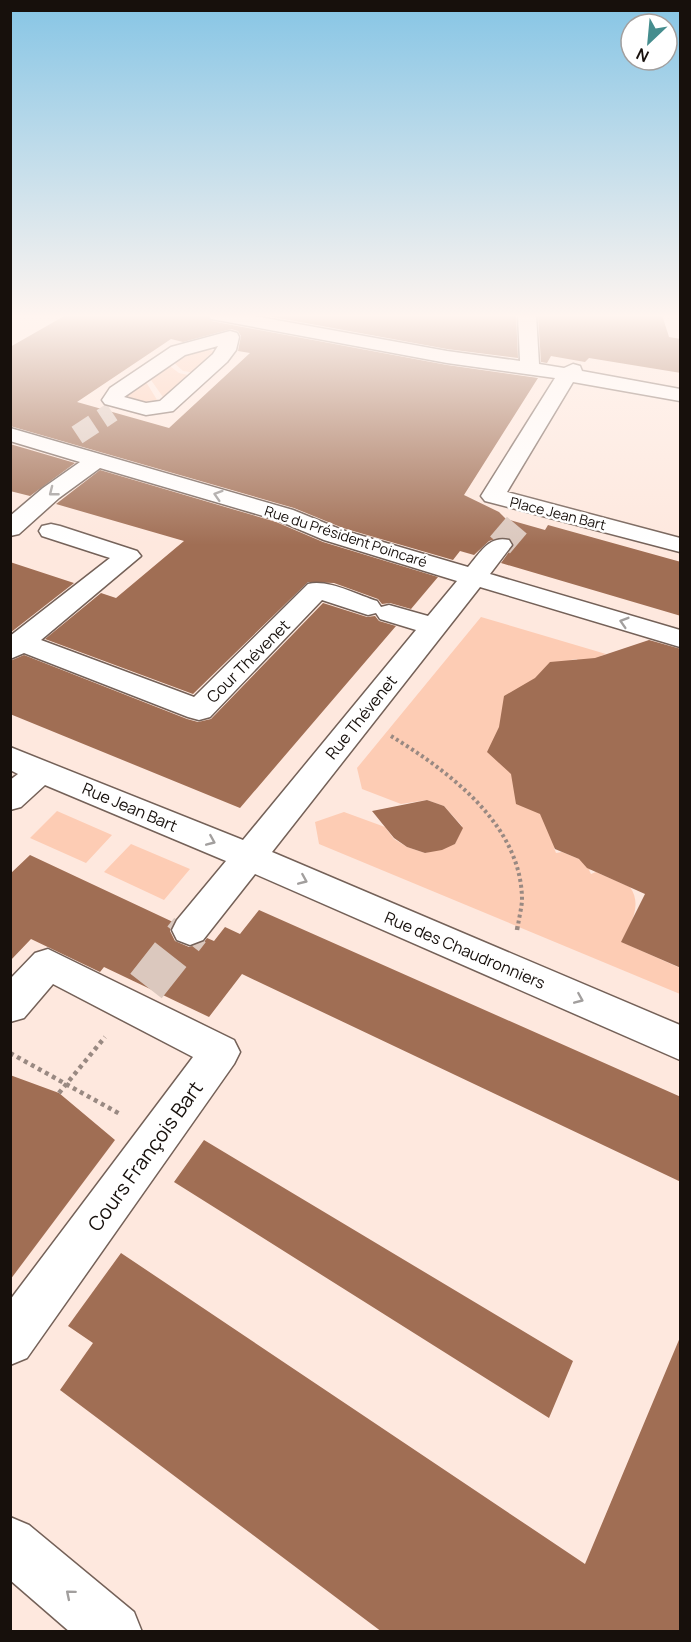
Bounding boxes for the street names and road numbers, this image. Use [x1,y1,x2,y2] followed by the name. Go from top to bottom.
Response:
[508,492,608,534] street label: Place Jean Bart
[262,501,430,571] street label: Rue du Président Poincaré
[201,614,295,708] street label: Cour Thévenet
[320,670,402,764] street label: Rue Thévenet
[79,777,181,837] street label: Rue Jean Bart
[381,906,549,994] street label: Rue des Chaudronniers
[81,1075,209,1237] street label: Cours François Bart

